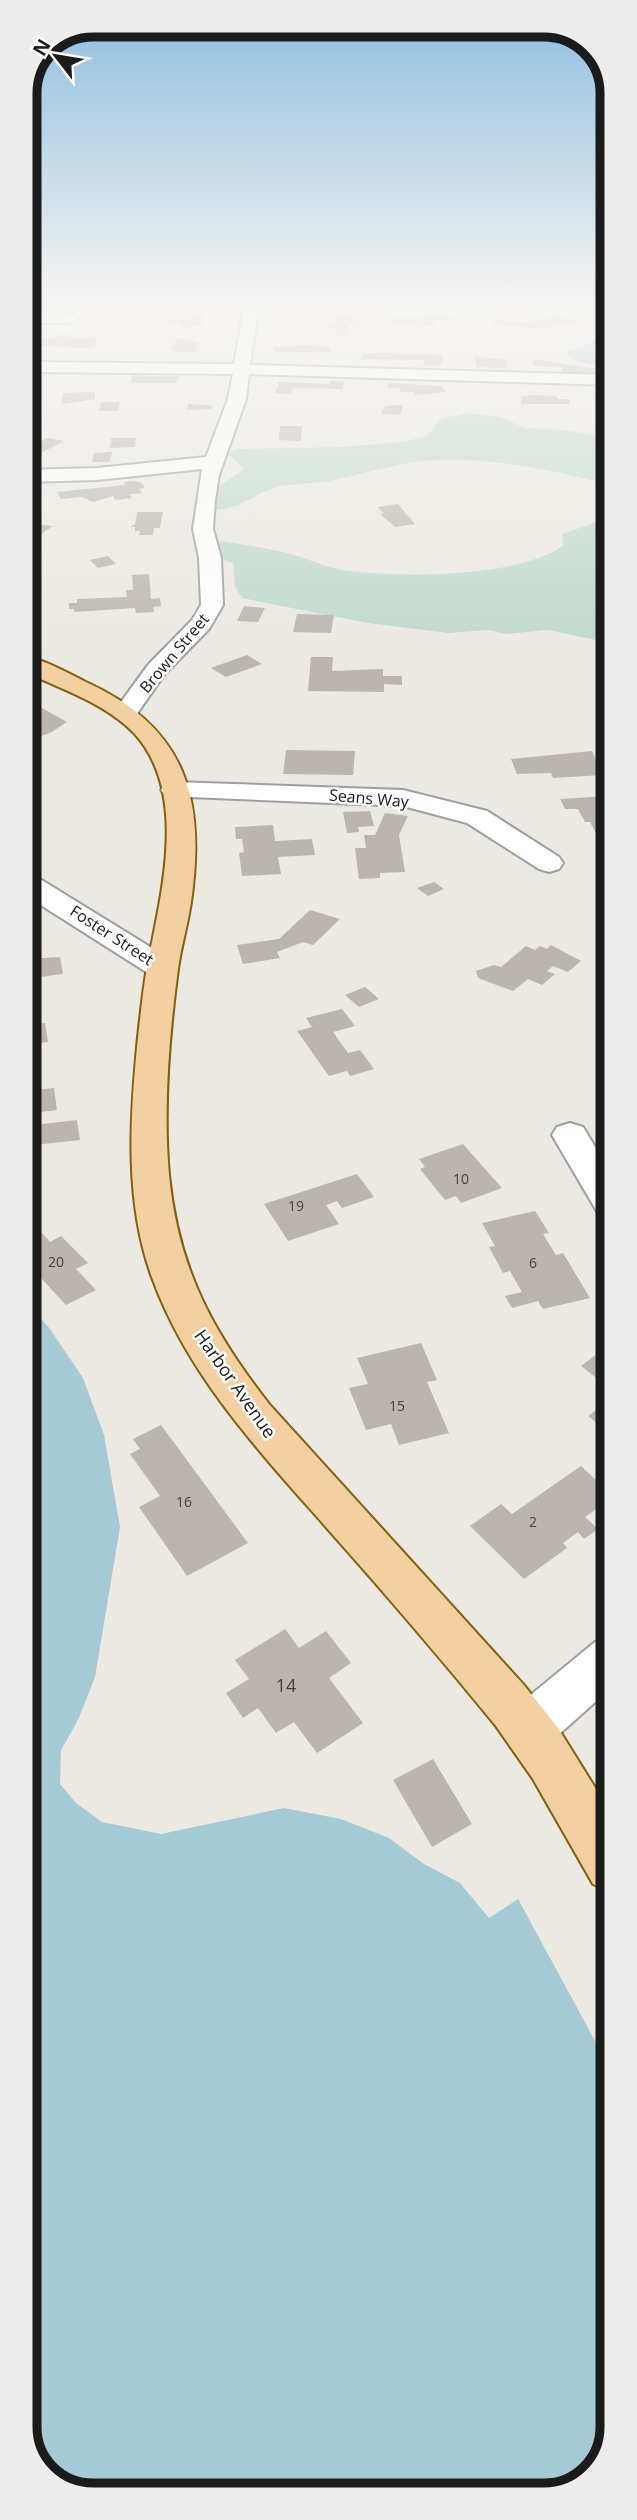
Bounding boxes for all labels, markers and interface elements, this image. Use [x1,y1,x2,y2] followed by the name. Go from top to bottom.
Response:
[21,21,91,91] north arrow
[26,34,57,61] text: N
[134,608,214,697] street label: Brown Street
[328,784,411,813] street label: Seans Way
[66,900,158,970] street label: Foster Street
[453,1169,469,1188] house number: 10
[288,1196,304,1215] house number: 19
[48,1252,64,1271] house number: 20
[529,1253,537,1272] house number: 6
[190,1324,282,1442] street label: Harbor Avenue
[389,1396,405,1415] house number: 15
[176,1492,192,1511] house number: 16
[529,1512,537,1531] house number: 2
[276,1673,296,1697] house number: 14

